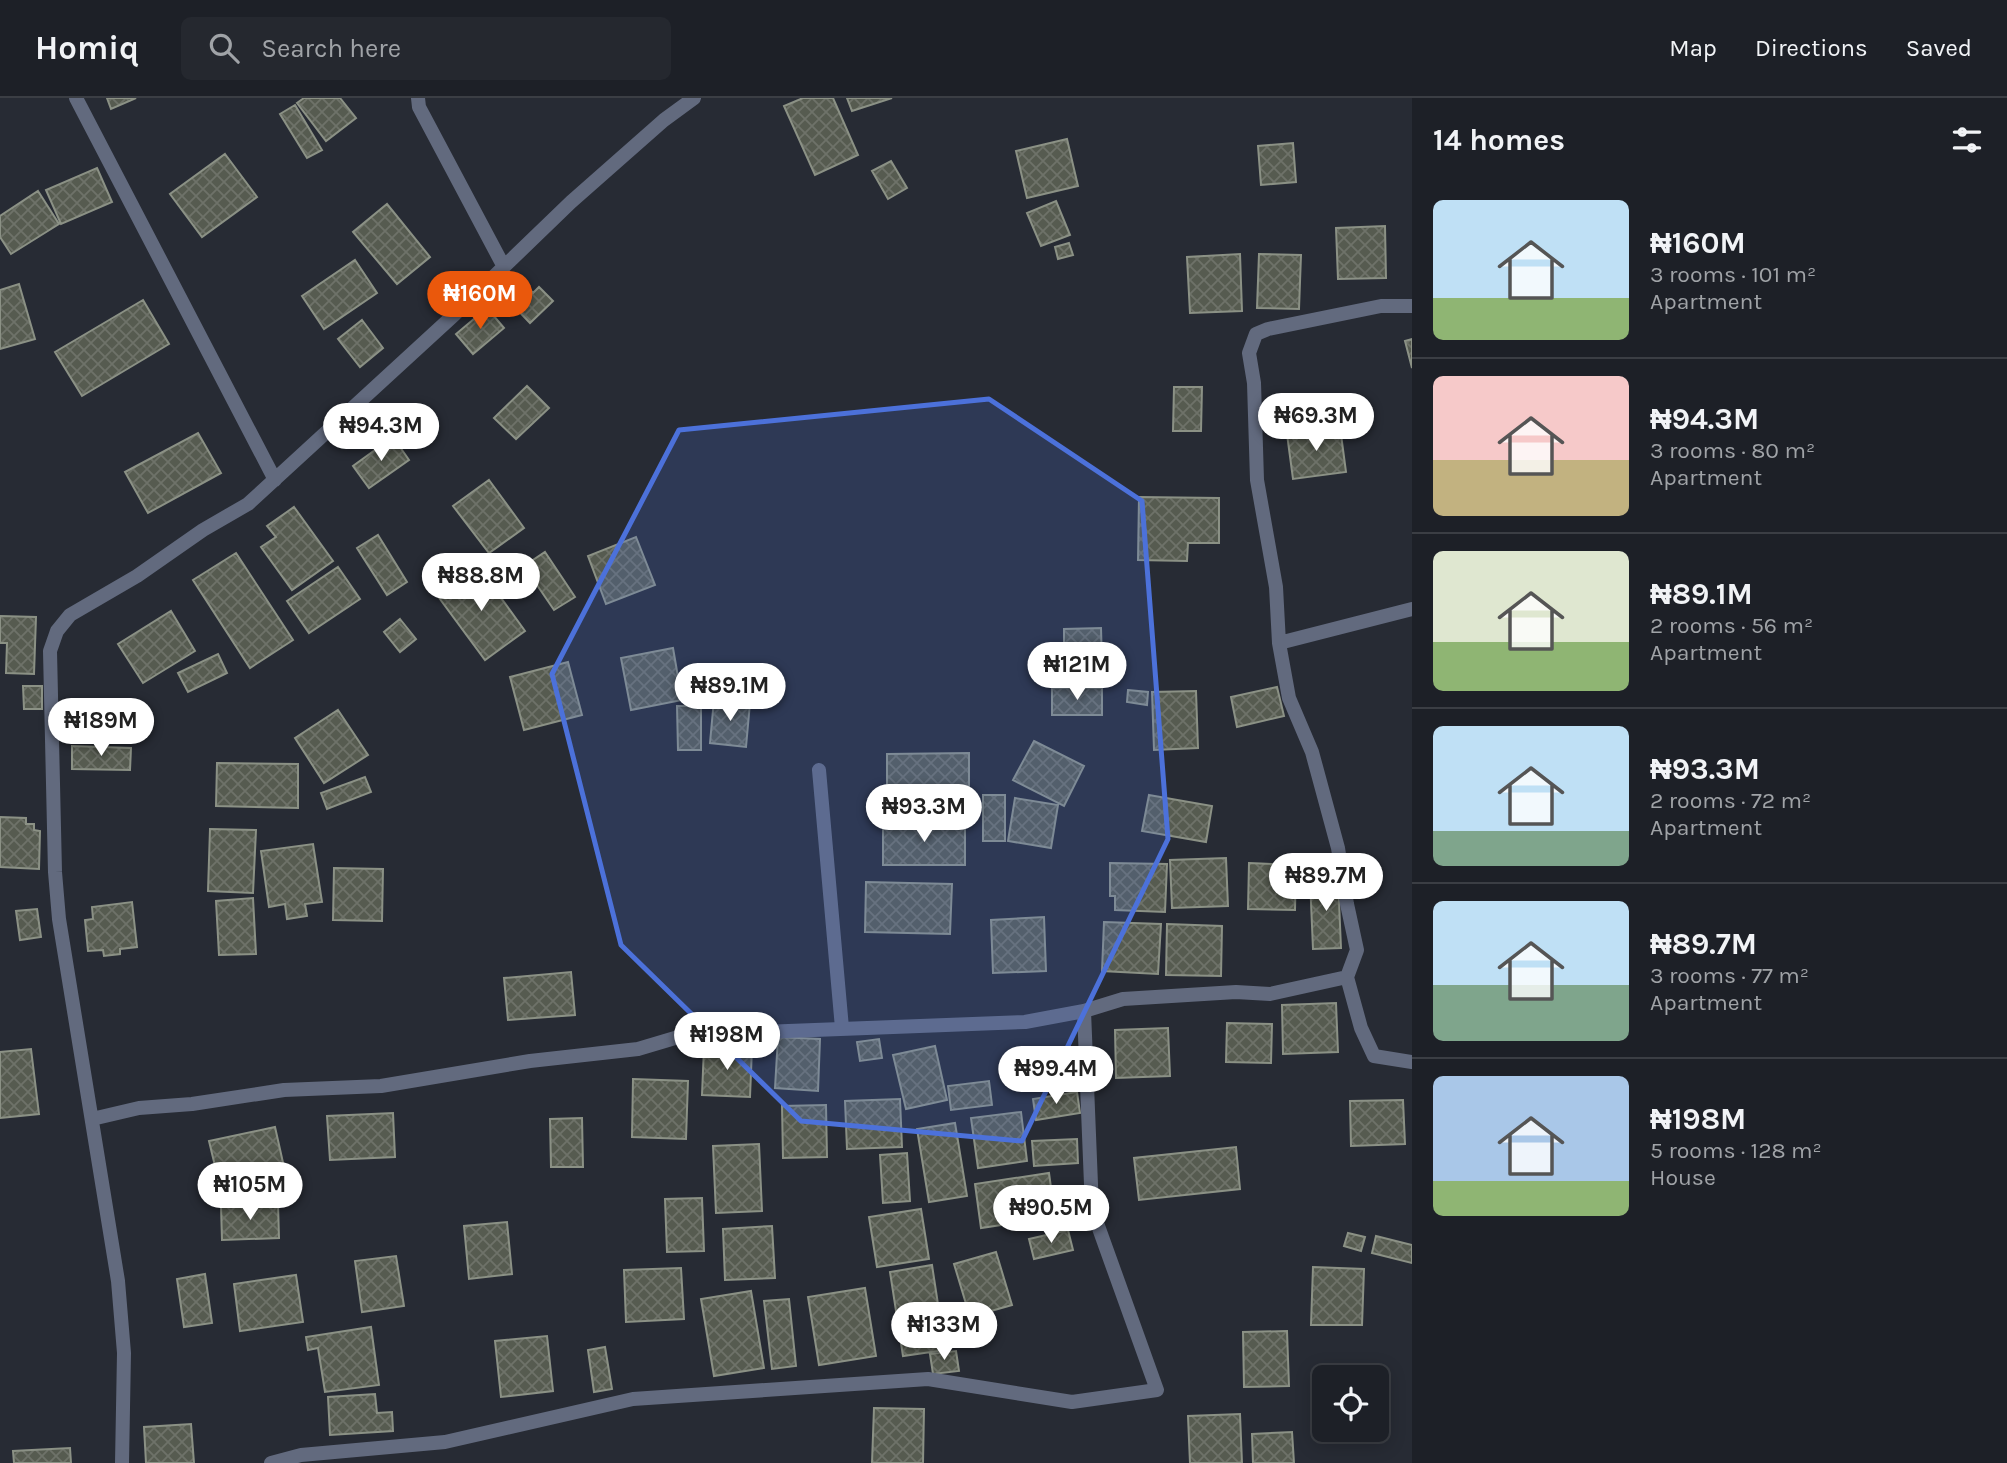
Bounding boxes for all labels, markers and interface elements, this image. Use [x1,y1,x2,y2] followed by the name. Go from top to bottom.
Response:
[181,17,671,80] search box
[35,29,139,67] text: Homiq
[205,29,243,67] icon: search
[261,33,401,64] text: Search here
[1669,34,1717,62] text: Map
[1755,34,1868,62] text: Directions
[1906,34,1972,62] text: Saved
[1948,121,1986,159] icon: filters
[1433,122,1565,158] text: 14 homes
[1650,225,1746,261] text: ₦160M
[1489,228,1573,312] icon: home
[1650,261,1816,288] text: 3 rooms · 101 m²
[431,272,529,331] pin: ₦160M
[443,280,517,307] text: ₦160M
[1650,288,1762,315] text: Apartment
[1259,394,1373,453] pin: ₦69.3M
[1650,401,1759,437] text: ₦94.3M
[1274,402,1358,429] text: ₦69.3M
[324,404,438,463] pin: ₦94.3M
[1489,404,1573,488] icon: home
[339,412,423,439] text: ₦94.3M
[1650,437,1815,464] text: 3 rooms · 80 m²
[1650,464,1762,491] text: Apartment
[424,554,538,613] pin: ₦88.8M
[438,562,524,589] text: ₦88.8M
[1650,576,1753,612] text: ₦89.1M
[1489,579,1573,663] icon: home
[1650,612,1813,639] text: 2 rooms · 56 m²
[1650,639,1762,666] text: Apartment
[1028,642,1126,702] pin: ₦121M
[1043,651,1111,678] text: ₦121M
[673,664,787,723] pin: ₦89.1M
[691,672,769,699] text: ₦89.1M
[52,698,150,758] pin: ₦189M
[64,707,138,734] text: ₦189M
[1650,751,1760,787] text: ₦93.3M
[1489,754,1573,838] icon: home
[867,784,981,844] pin: ₦93.3M
[1650,787,1811,814] text: 2 rooms · 72 m²
[882,793,966,820] text: ₦93.3M
[1650,814,1762,841] text: Apartment
[1269,854,1383,913] pin: ₦89.7M
[1285,862,1367,889] text: ₦89.7M
[1650,926,1757,962] text: ₦89.7M
[1489,929,1573,1013] icon: home
[1650,962,1809,989] text: 3 rooms · 77 m²
[1650,989,1762,1016] text: Apartment
[678,1012,776,1072] pin: ₦198M
[690,1021,764,1048] text: ₦198M
[999,1046,1113,1106] pin: ₦99.4M
[1014,1055,1098,1082] text: ₦99.4M
[1650,1101,1746,1137] text: ₦198M
[1489,1104,1573,1188] icon: home
[1650,1137,1822,1164] text: 5 rooms · 128 m²
[201,1162,299,1222] pin: ₦105M
[1650,1164,1716,1191] text: House
[214,1171,286,1198] text: ₦105M
[994,1186,1108,1245] pin: ₦90.5M
[1009,1194,1093,1221] text: ₦90.5M
[895,1302,993,1362] pin: ₦133M
[907,1311,981,1338] text: ₦133M
[1312,1365,1389,1442] map controls
[1312,1365,1389,1442] button: locate

